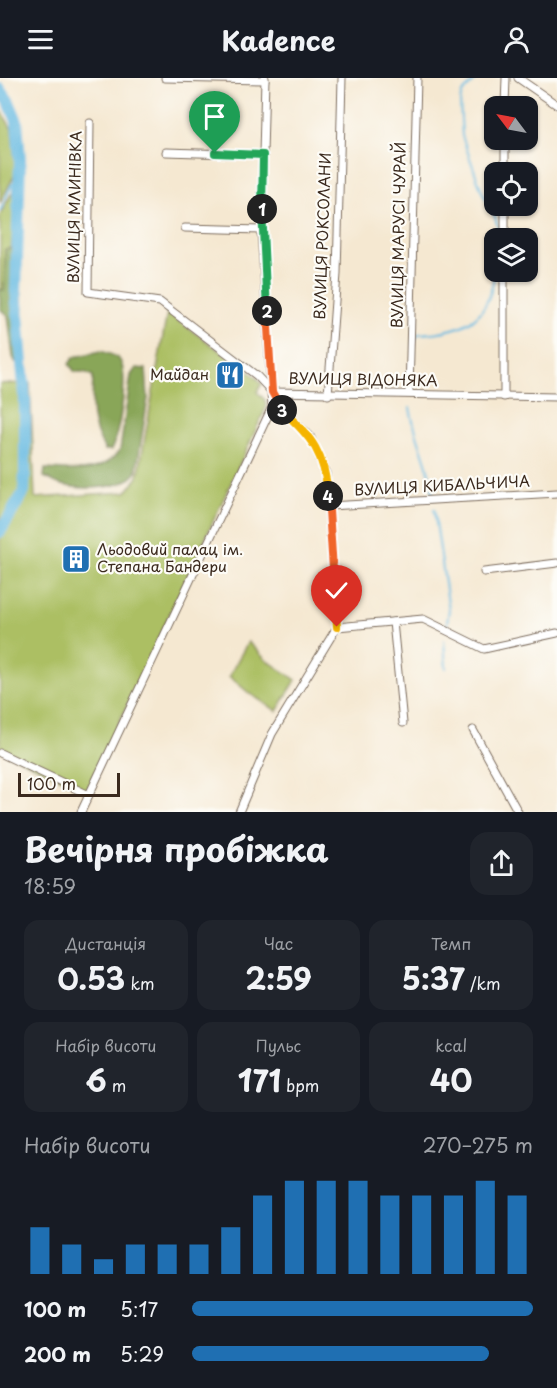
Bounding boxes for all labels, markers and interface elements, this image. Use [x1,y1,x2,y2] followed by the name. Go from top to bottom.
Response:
[222,19,335,60] text: Kadence
[24,23,57,56] icon: menu
[500,23,533,56] icon: person
[189,91,240,153] pin
[484,96,538,150] north arrow
[484,96,538,282] map controls
[198,100,231,133] icon: arrive
[61,131,86,283] street label: ВУЛИЦЯ МЛИНІВКА
[384,142,411,328] street label: ВУЛИЦЯ МАРУСІ ЧУРАЙ
[307,152,336,320] street label: ВУЛИЦЯ РОКСОЛАНИ
[484,162,538,216] button: locate
[247,194,277,224] pin: 1
[258,197,266,221] text: 1
[484,228,538,282] button: layers
[252,296,282,326] pin: 2
[261,299,273,323] text: 2
[214,359,246,391] restaurant icon: Майдан
[150,362,209,385] place label: Майдан
[288,366,438,391] street label: ВУЛИЦЯ ВІДОНЯКА
[267,395,297,425] pin: 3
[277,398,287,422] text: 3
[354,468,530,501] street label: ВУЛИЦЯ КИБАЛЬЧИЧА
[313,481,343,511] pin: 4
[323,484,333,508] text: 4
[97,537,243,577] place label: Льодовий палац ім. Степана Бандери
[60,543,92,575] building icon: Льодовий палац ім. Степана Бандери
[311,565,362,627] pin
[320,574,353,607] icon: check
[18,770,120,798] scale bar
[27,771,76,795] text: 100 m
[24,823,329,873] text: Вечірня пробіжка
[470,832,533,895] button: share
[24,871,76,901] text: 18:59
[66,931,146,955] text: Дистанція
[264,931,293,955] text: Час
[431,931,471,955] text: Темп
[57,955,125,1000] text: 0.53
[245,955,312,1000] text: 2:59
[402,955,465,1000] text: 5:37
[125,971,154,995] text: km
[465,971,501,995] text: /km
[55,1033,156,1057] text: Набір висоти
[256,1033,301,1057] text: Пульс
[435,1033,467,1057] text: kcal
[85,1057,107,1102] text: 6
[238,1057,281,1102] text: 171
[430,1057,473,1102] text: 40
[107,1073,126,1097] text: m
[281,1073,319,1097] text: bpm
[24,1130,151,1160] text: Набір висоти
[422,1130,533,1160] text: 270–275 m
[24,1294,86,1324] text: 100 m
[120,1294,158,1324] text: 5:17
[24,1339,91,1369] text: 200 m
[120,1339,164,1369] text: 5:29

